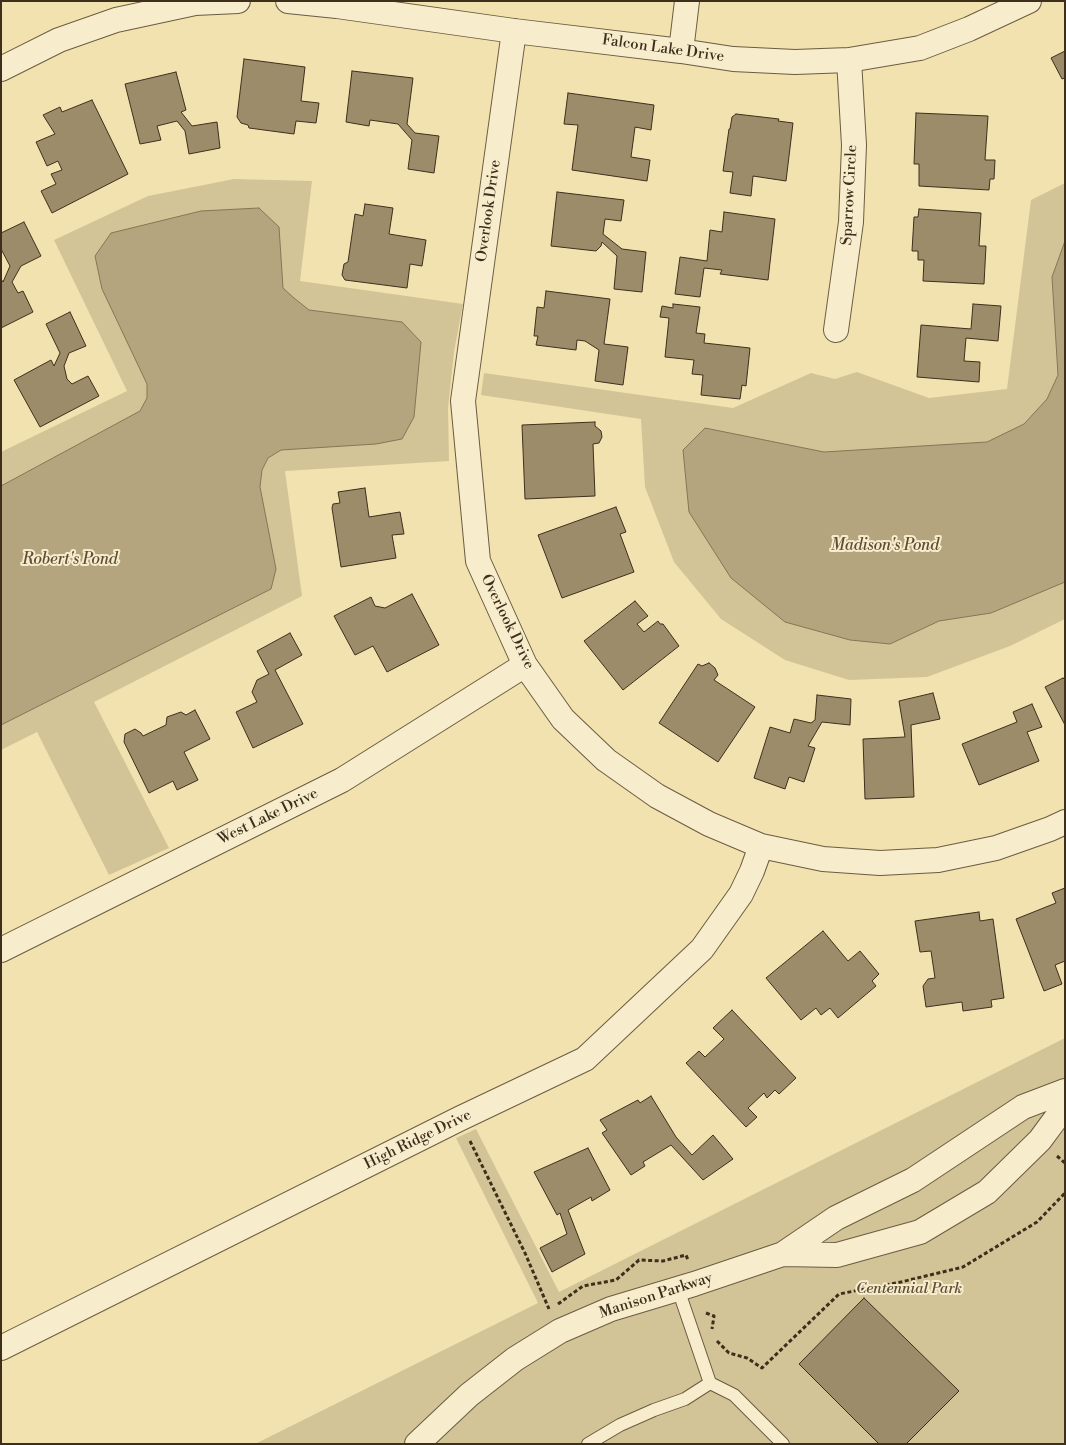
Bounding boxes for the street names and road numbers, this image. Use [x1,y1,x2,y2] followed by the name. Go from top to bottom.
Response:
[601,32,725,66] street label: Falcon Lake Drive
[838,144,862,246] street label: Sparrow Circle
[473,159,505,263] street label: Overlook Drive
[476,572,538,672] street label: Overlook Drive
[215,785,321,849] street label: West Lake Drive
[361,1106,475,1174] street label: High Ridge Drive
[597,1269,715,1323] street label: Manison Parkway

